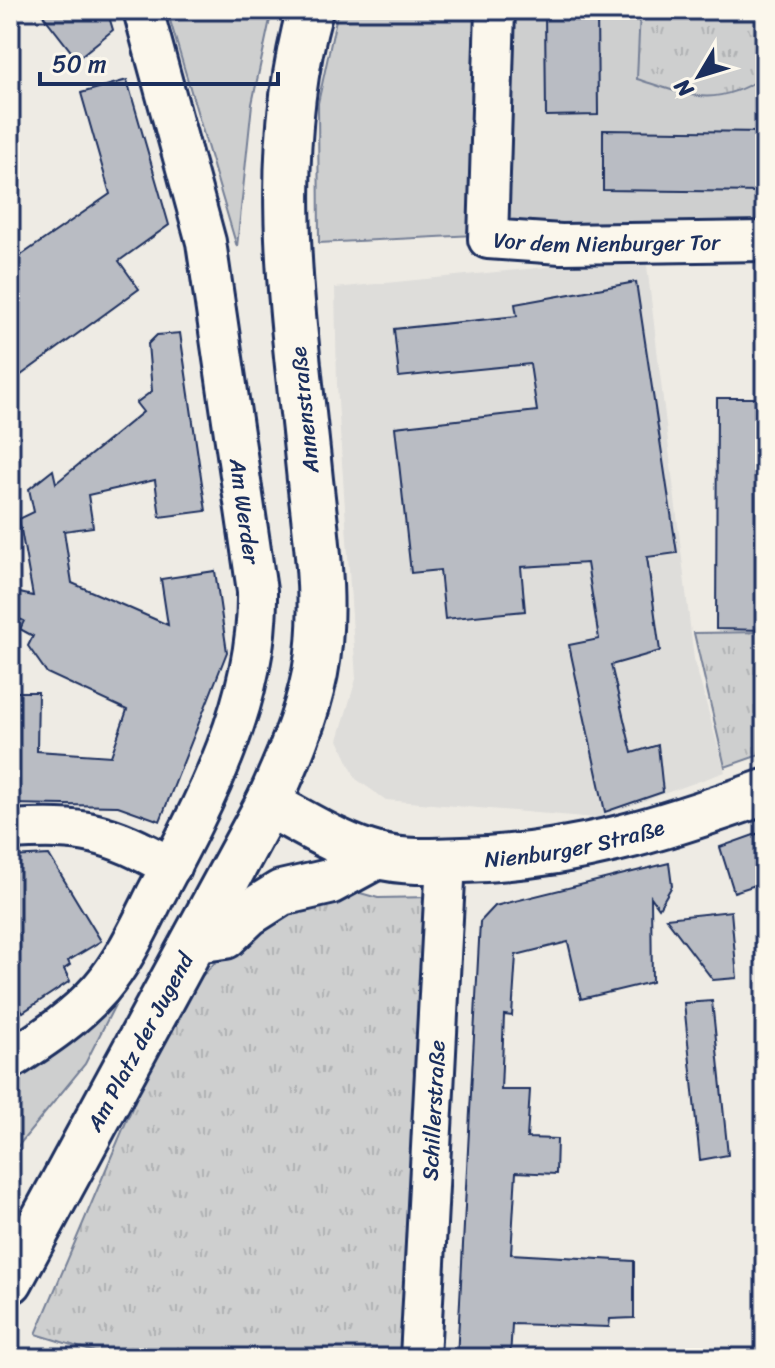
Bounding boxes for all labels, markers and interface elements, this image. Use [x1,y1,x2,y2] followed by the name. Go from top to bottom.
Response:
[40,36,278,86] scale bar
[659,36,739,116] north arrow
[52,43,107,85] text: 50 m
[663,69,704,107] text: N
[492,220,721,264] street label: Vor dem Nienburger Tor
[278,344,331,476] street label: Annenstraße
[218,455,271,568] street label: Am Werder
[483,808,670,879] street label: Nienburger Straße
[75,944,205,1139] street label: Am Platz der Jugend
[410,1039,457,1182] street label: Schillerstraße

